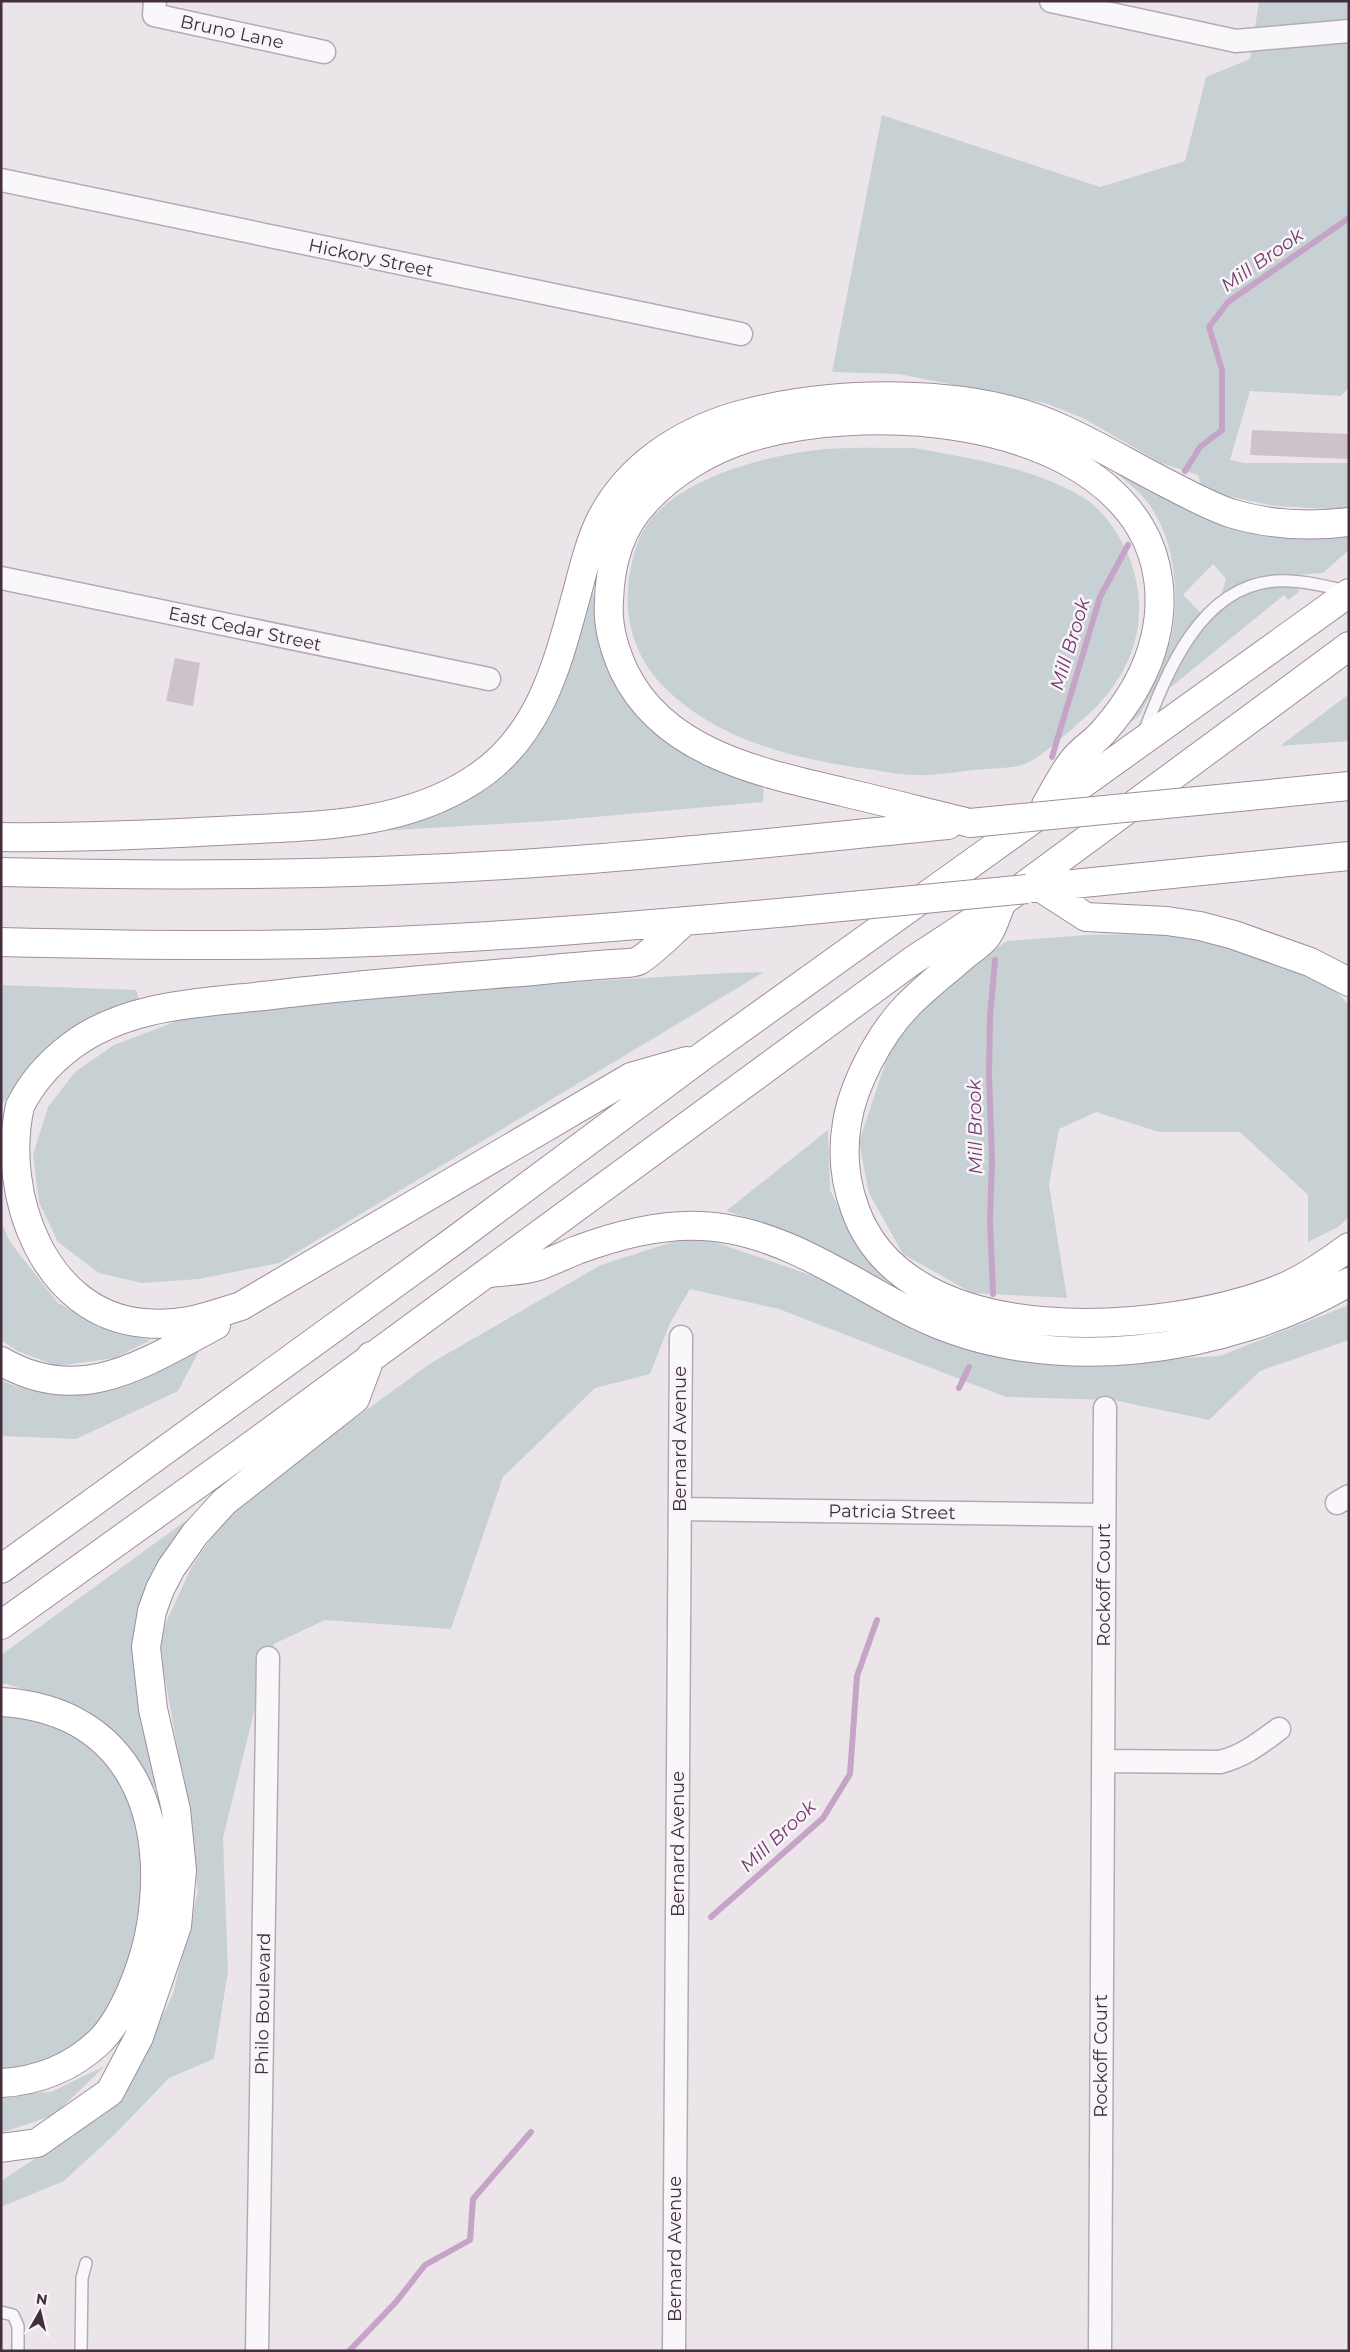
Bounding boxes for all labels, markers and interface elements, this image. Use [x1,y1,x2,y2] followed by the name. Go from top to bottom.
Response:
[178,10,286,54] street label: Bruno Lane
[1216,223,1308,297] water label: Mill Brook
[307,234,435,282] street label: Hickory Street
[1045,594,1095,693] water label: Mill Brook
[167,602,323,656] street label: East Cedar Street
[963,1078,987,1175] water label: Mill Brook
[669,1366,691,1512] street label: Bernard Avenue
[828,1500,956,1524] street label: Patricia Street
[1093,1523,1115,1647] street label: Rockoff Court
[667,1771,689,1917] street label: Bernard Avenue
[735,1795,821,1877] water label: Mill Brook
[251,1933,275,2075] street label: Philo Boulevard
[1090,1994,1112,2118] street label: Rockoff Court
[664,2176,686,2322] street label: Bernard Avenue
[15,2287,65,2337] north arrow
[35,2289,49,2309] text: N

